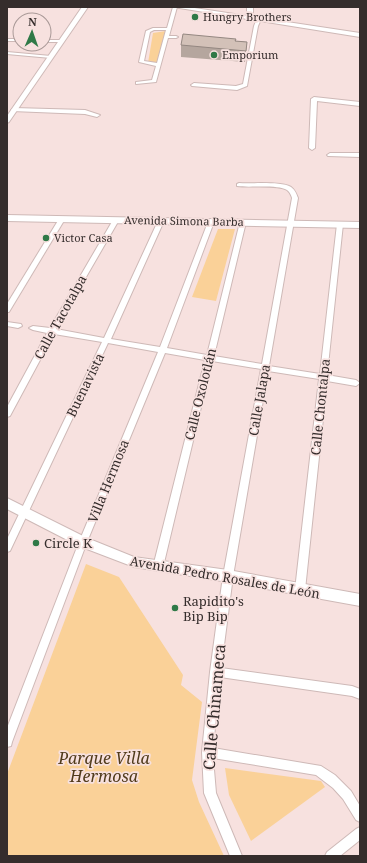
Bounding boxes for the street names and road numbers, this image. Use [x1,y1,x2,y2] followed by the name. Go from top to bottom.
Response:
[124,212,244,229] street label: Avenida Simona Barba
[29,272,91,362] street label: Calle Tacotalpa
[180,346,220,442] street label: Calle Oxolotlán
[62,350,108,420] street label: Buenavista
[306,358,334,456] street label: Calle Chontalpa
[244,363,274,437] street label: Calle Jalapa
[83,437,133,525] street label: Villa Hermosa
[129,551,322,603] street label: Avenida Pedro Rosales de León
[198,643,230,771] street label: Calle Chinameca

